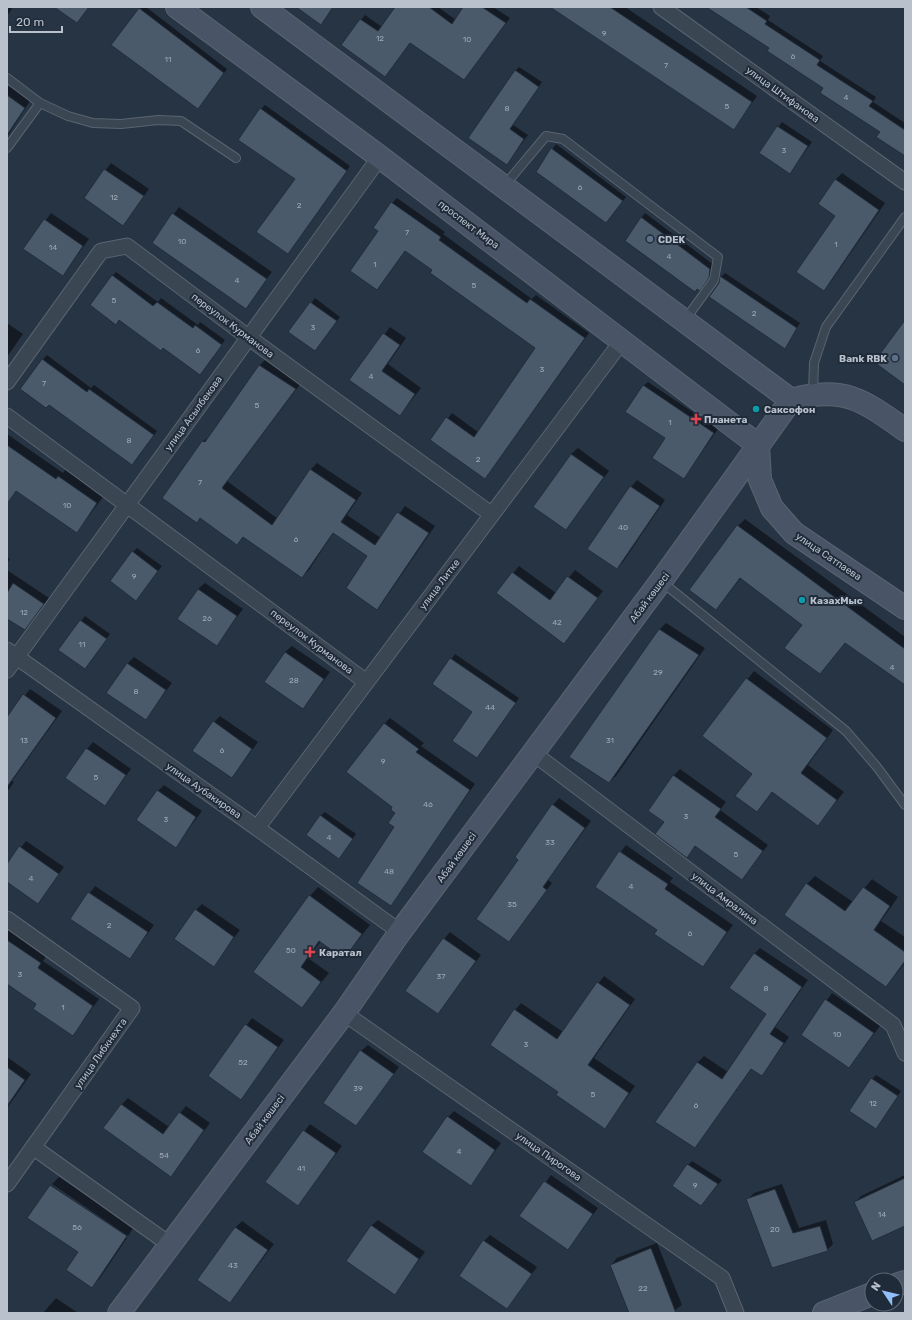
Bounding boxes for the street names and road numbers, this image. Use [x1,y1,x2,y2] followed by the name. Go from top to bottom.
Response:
[743,64,821,125] street label: улица Штифанова
[436,198,501,252] street label: проспект Мира
[189,291,276,361] street label: переулок Курманова
[163,374,225,453] street label: улица Асылбекова
[793,530,864,583] street label: улица Сатпаева
[417,557,463,612] street label: улица Литке
[627,570,672,625] street label: Абай көшесі
[268,607,355,677] street label: переулок Курманова
[164,760,243,821] street label: улица Аубакирова
[435,830,479,885] street label: Абай көшесі
[689,870,760,928] street label: улица Амралина
[72,1016,130,1091] street label: улица Либкнехта
[242,1092,287,1147] street label: Абай көшесі
[513,1130,583,1184] street label: улица Пирогова

